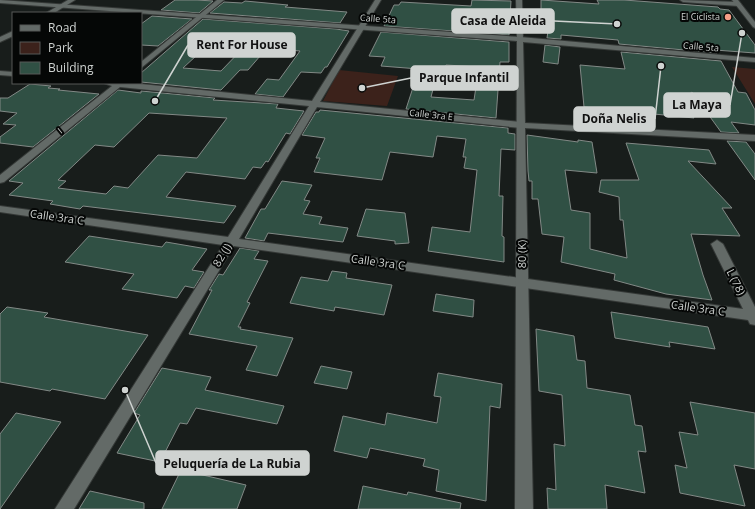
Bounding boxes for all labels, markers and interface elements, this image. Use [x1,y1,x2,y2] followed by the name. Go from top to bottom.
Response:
[452,9,554,33] callout: Casa de Aleida
[681,10,720,23] place label: El Ciclista
[360,11,396,26] street label: Calle 5ta
[12,12,142,84] legend
[460,12,546,29] text: Casa de Aleida
[723,12,733,22] marker: El Ciclista
[48,19,77,36] text: Road
[188,33,295,57] callout: Rent For House
[196,36,288,53] text: Rent For House
[683,38,720,55] street label: Calle 5ta
[48,39,74,56] text: Park
[48,59,94,76] text: Building
[411,66,518,90] callout: Parque Infantil
[419,69,509,86] text: Parque Infantil
[664,93,730,117] callout: La Maya
[672,96,722,113] text: La Maya
[409,106,454,123] street label: Calle 3ra E
[574,107,655,131] callout: Doña Nelis
[582,110,646,127] text: Doña Nelis
[55,125,65,136] street label: I
[29,205,85,228] street label: Calle 3ra C
[209,240,234,269] street label: 82 (J)
[514,240,529,268] street label: 80 (K)
[350,250,406,273] street label: Calle 3ra C
[723,266,749,298] street label: L (78)
[670,296,726,319] street label: Calle 3ra C
[156,451,309,475] callout: Peluquería de La Rubia
[163,455,301,472] text: Peluquería de La Rubia

